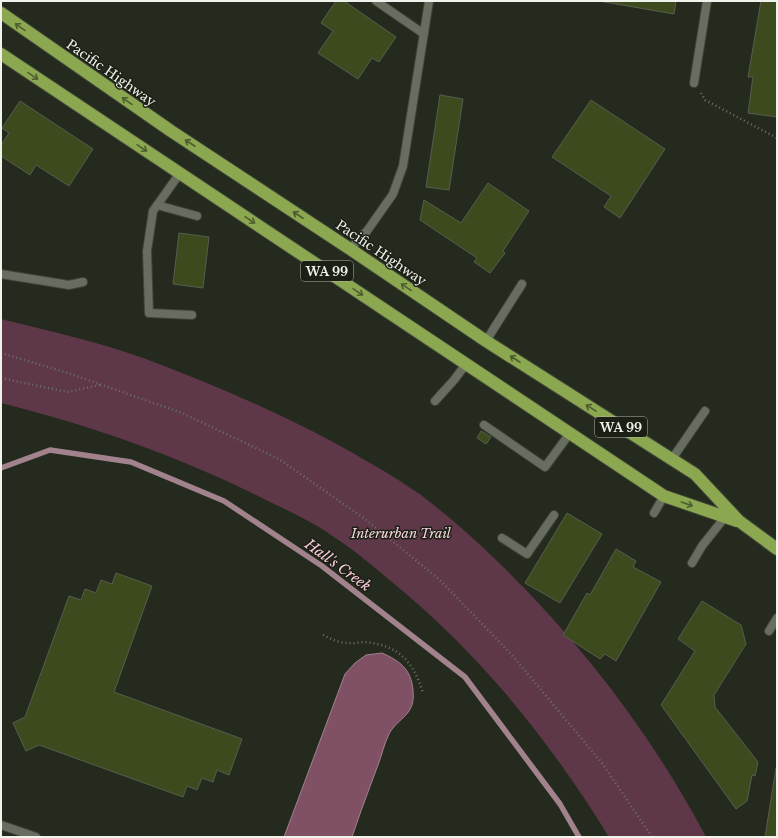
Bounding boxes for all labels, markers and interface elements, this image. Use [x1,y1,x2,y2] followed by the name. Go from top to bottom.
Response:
[15,23,26,31] one-way arrow
[63,36,160,111] street label: Pacific Highway
[28,72,39,80] one-way arrow
[122,97,133,105] one-way arrow
[185,139,196,147] one-way arrow
[136,144,147,152] one-way arrow
[293,211,304,219] one-way arrow
[244,216,255,224] one-way arrow
[332,216,430,290] street label: Pacific Highway
[301,261,353,281] road number: WA 99
[401,283,412,291] one-way arrow
[352,288,363,296] one-way arrow
[509,355,520,363] one-way arrow
[586,404,597,412] one-way arrow
[595,417,647,437] road number: WA 99
[681,500,693,508] one-way arrow
[350,525,452,542] park label: Interurban Trail
[301,534,375,595] water label: Hall's Creek

